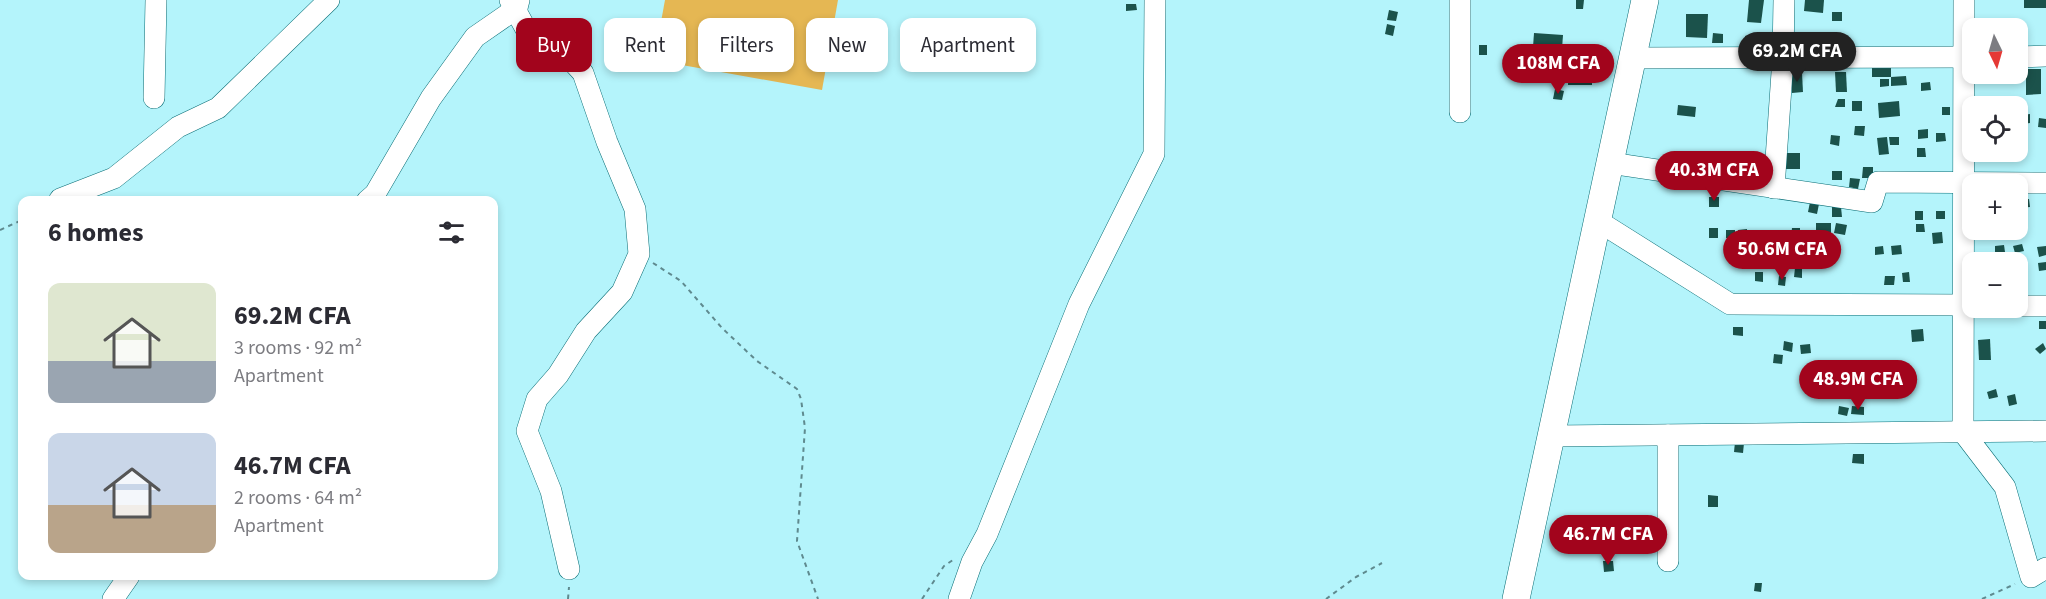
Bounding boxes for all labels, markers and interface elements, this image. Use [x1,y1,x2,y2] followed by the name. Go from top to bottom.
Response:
[516,18,592,72] chip: Buy
[604,18,686,72] chip: Rent
[698,18,794,72] chip: Filters
[806,18,888,72] chip: New
[900,18,1036,72] chip: Apartment
[1962,18,2028,84] north arrow
[1962,18,2028,318] map controls
[1728,32,1866,83] pin: 69.2M CFA
[1752,37,1842,65] text: 69.2M CFA
[1496,44,1620,95] pin: 108M CFA
[1516,49,1600,77] text: 108M CFA
[1962,96,2028,162] button: locate
[1645,151,1783,202] pin: 40.3M CFA
[1669,156,1759,184] text: 40.3M CFA
[1962,174,2028,240] button: +
[48,214,143,251] text: 6 homes
[435,216,468,249] icon: filters
[1713,230,1851,281] pin: 50.6M CFA
[1737,235,1827,263] text: 50.6M CFA
[1962,252,2028,318] button: −
[234,297,351,334] text: 69.2M CFA
[96,307,168,379] icon: home
[234,334,362,362] text: 3 rooms · 92 m²
[1789,360,1927,411] pin: 48.9M CFA
[234,362,324,390] text: Apartment
[1813,365,1903,393] text: 48.9M CFA
[234,447,351,484] text: 46.7M CFA
[96,457,168,529] icon: home
[234,484,362,512] text: 2 rooms · 64 m²
[234,512,324,540] text: Apartment
[1539,515,1677,566] pin: 46.7M CFA
[1563,520,1653,548] text: 46.7M CFA

